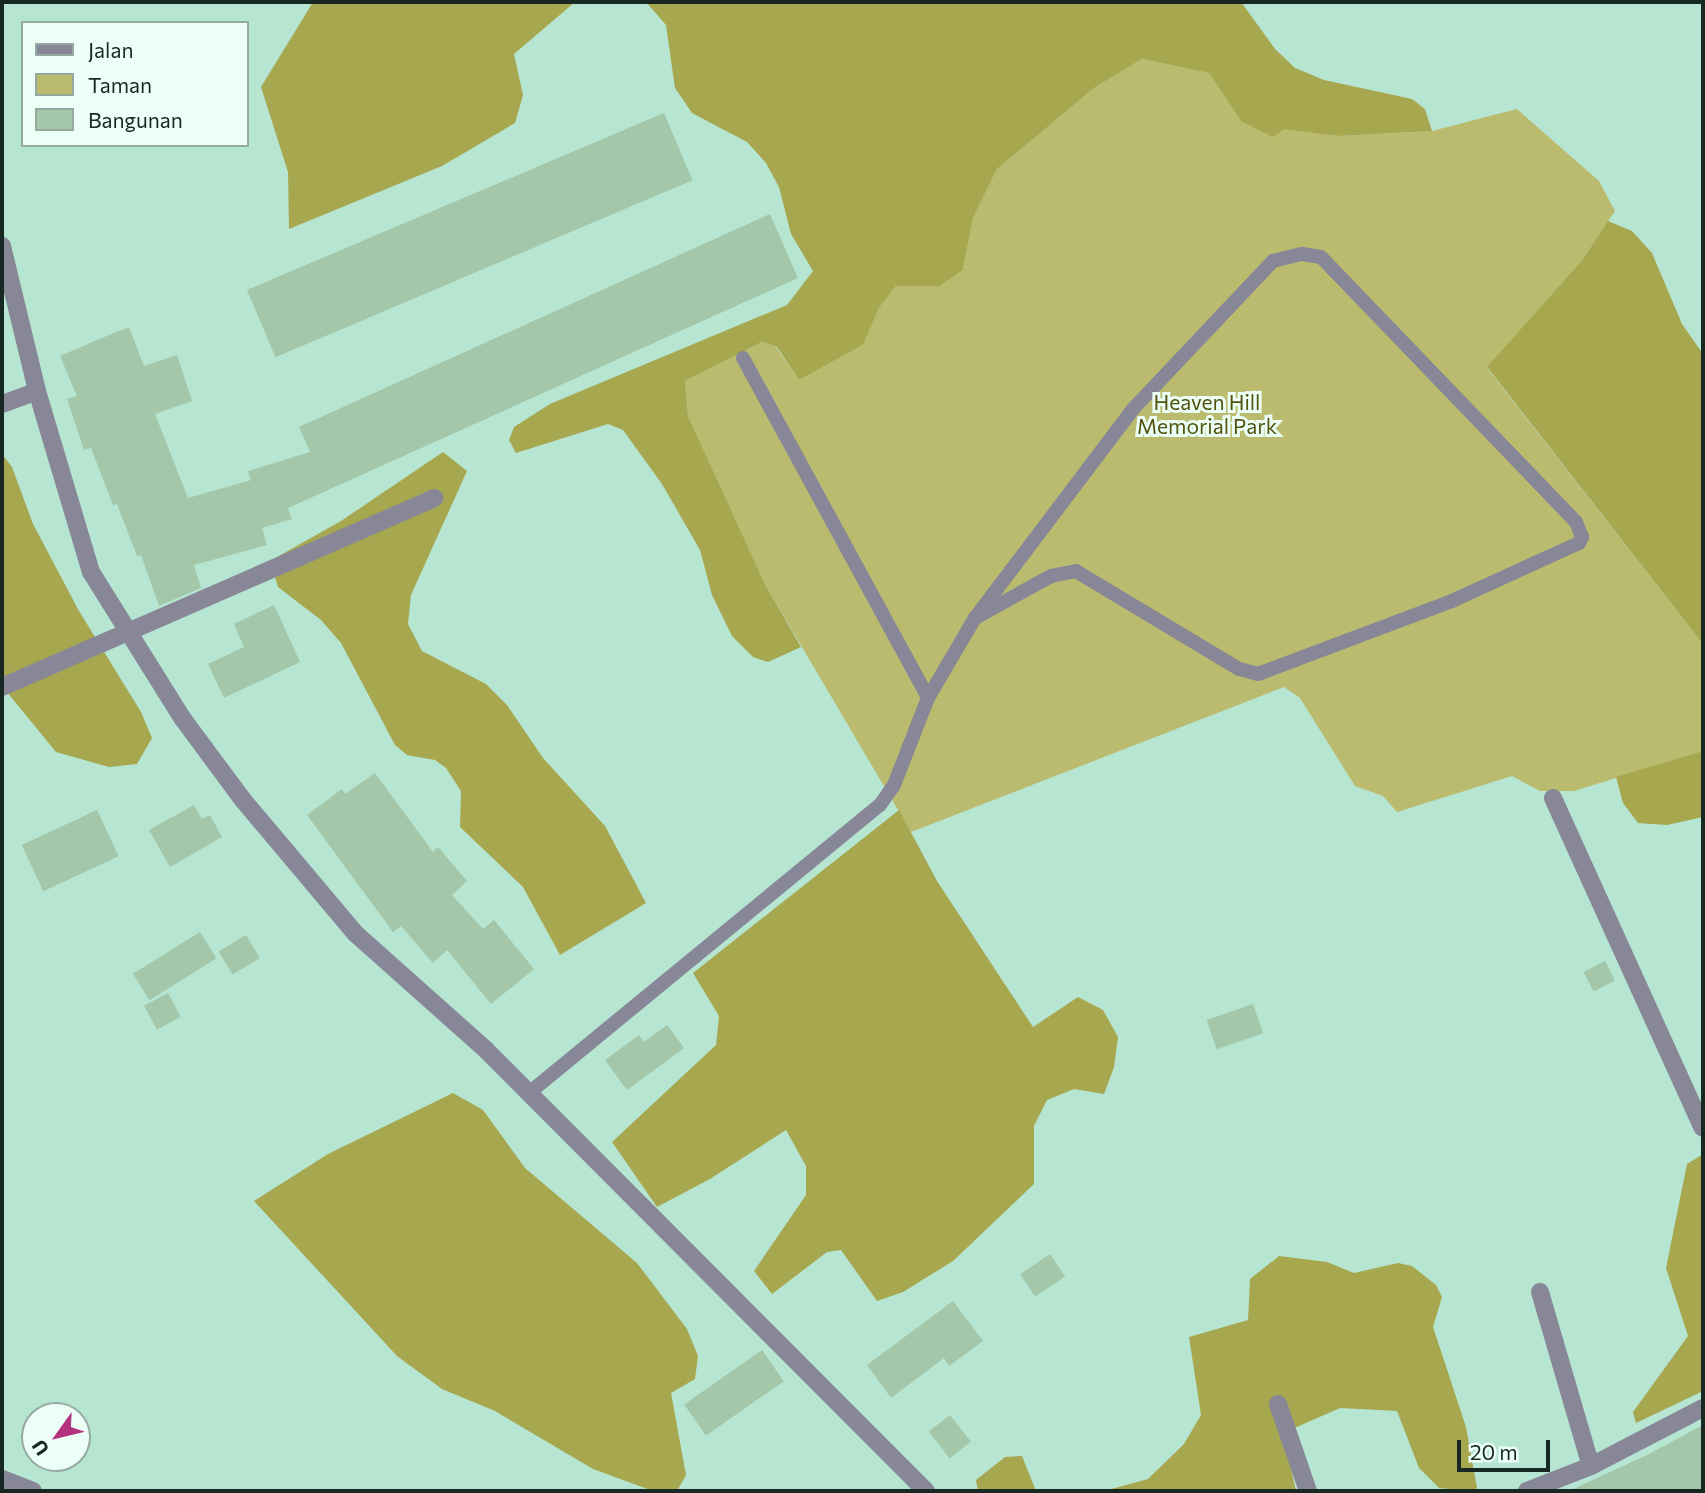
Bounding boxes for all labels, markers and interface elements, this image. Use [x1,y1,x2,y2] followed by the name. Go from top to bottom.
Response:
[21,21,248,147] legend
[88,37,133,62] text: Jalan
[88,72,152,97] text: Taman
[88,107,183,132] text: Bangunan
[1137,389,1277,439] park label: Heaven Hill Memorial Park
[21,1402,91,1472] north arrow
[1460,1426,1553,1470] scale bar
[26,1436,53,1460] text: U
[1470,1439,1518,1464] text: 20 m

